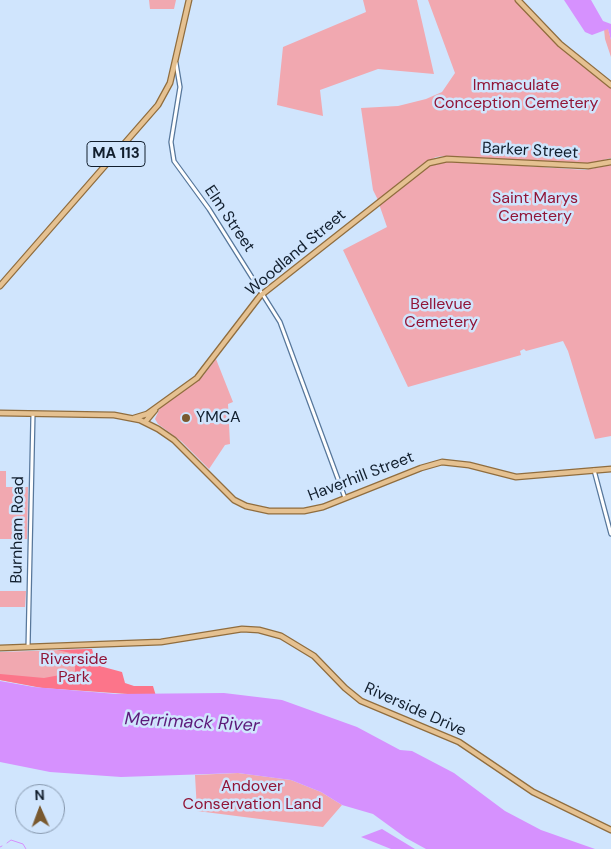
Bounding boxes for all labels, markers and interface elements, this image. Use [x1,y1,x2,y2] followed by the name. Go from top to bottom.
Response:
[434,76,598,114] park label: Immaculate Conception Cemetery
[481,139,579,163] street label: Barker Street
[87,142,145,166] road number: MA 113
[200,182,258,256] street label: Elm Street
[492,189,578,227] park label: Saint Marys Cemetery
[242,206,350,300] street label: Woodland Street
[404,295,478,333] park label: Bellevue Cemetery
[196,408,241,428] place label: YMCA
[180,412,192,424] marker: YMCA
[305,448,417,506] street label: Haverhill Street
[7,476,29,584] street label: Burnham Road
[40,650,108,688] park label: Riverside Park
[361,679,469,741] street label: Riverside Drive
[124,709,260,737] water label: Merrimack River
[182,777,322,815] park label: Andover Conservation Land
[15,784,65,834] north arrow
[34,786,45,804] text: N

